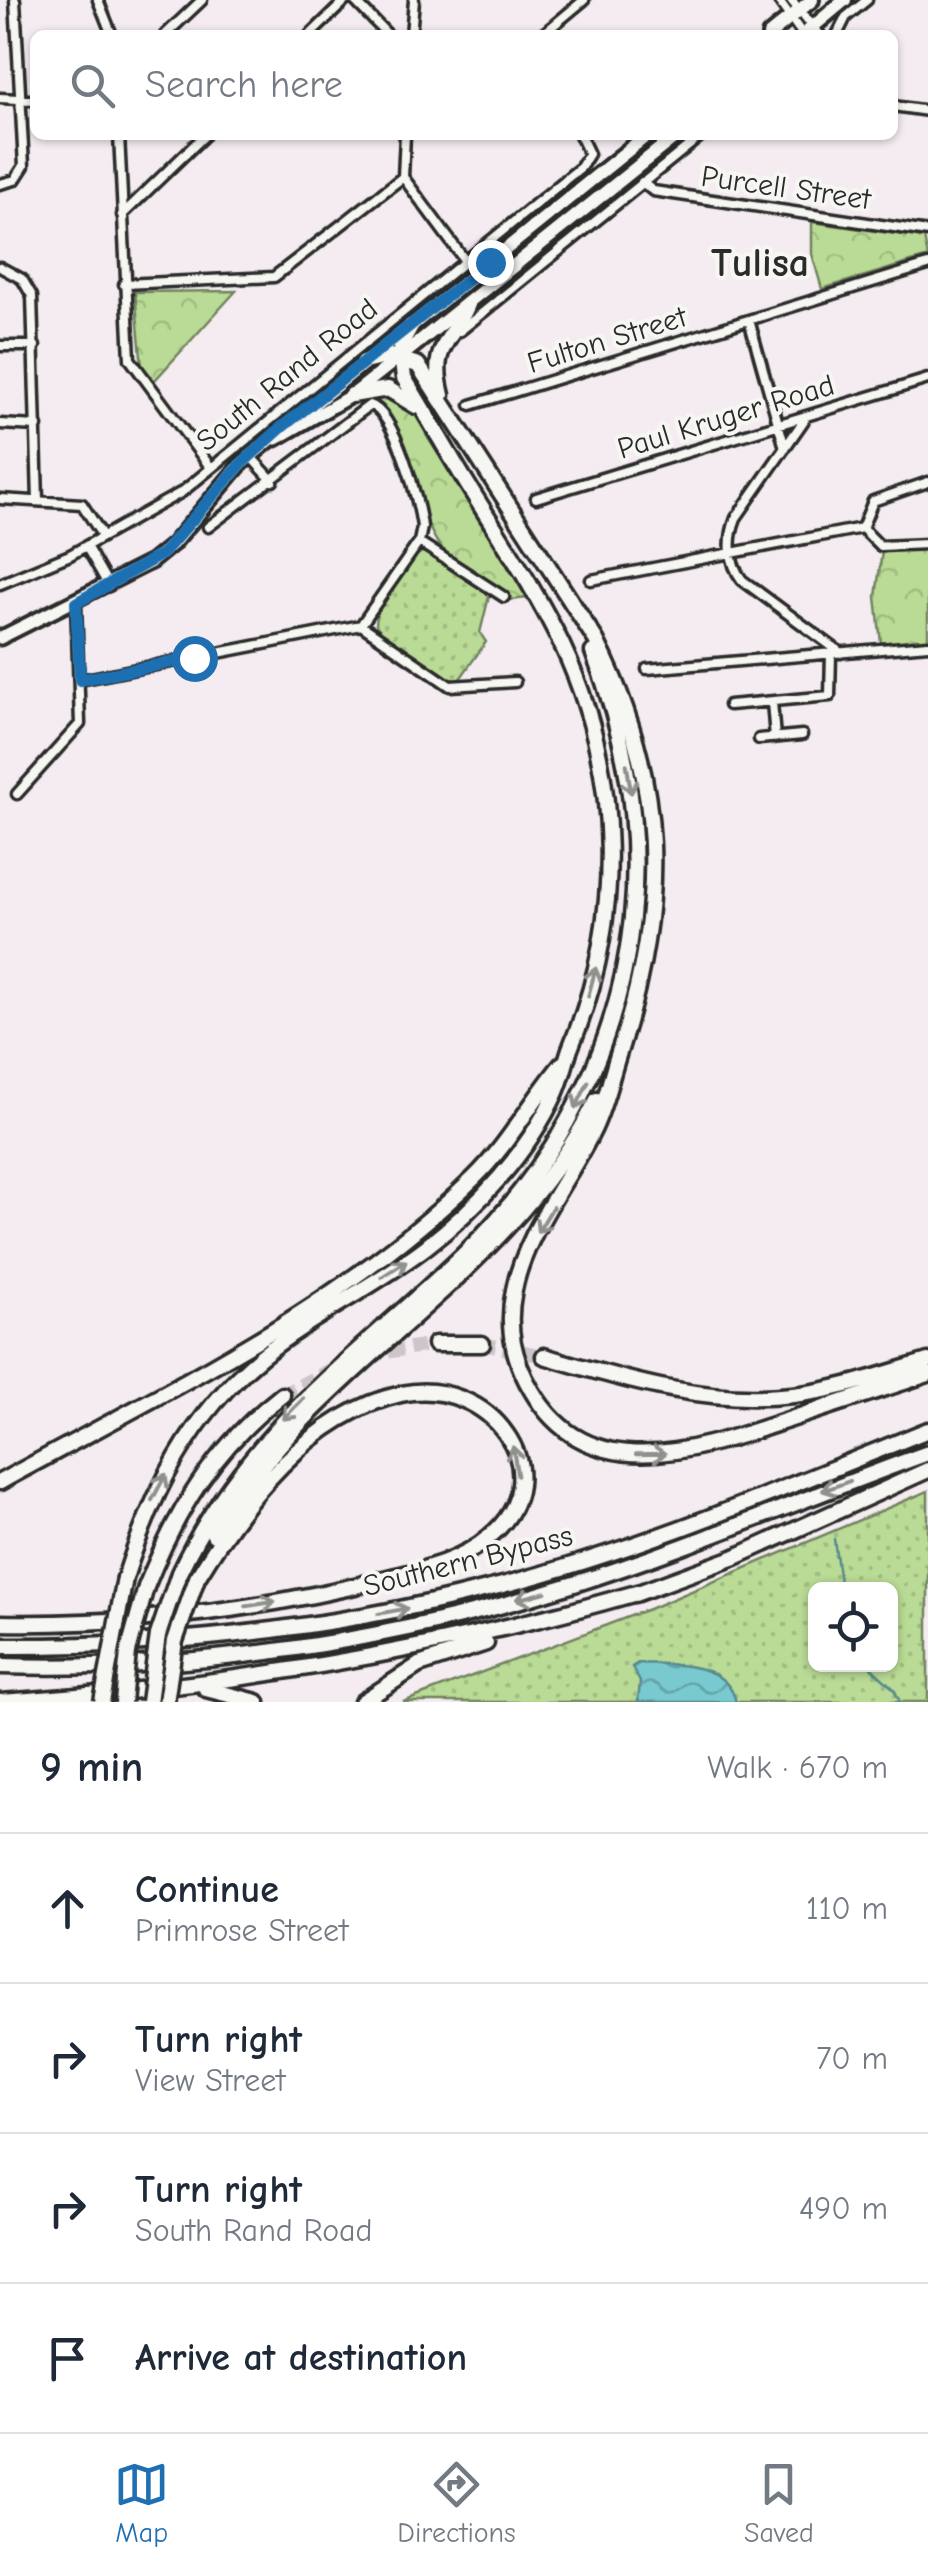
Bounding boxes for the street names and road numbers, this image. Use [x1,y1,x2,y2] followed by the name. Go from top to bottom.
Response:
[699,159,874,217] street label: Purcell Street
[189,291,385,459] street label: South Rand Road
[523,299,692,381] street label: Fulton Street
[613,367,839,467] street label: Paul Kruger Road
[360,1518,576,1604] street label: Southern Bypass

